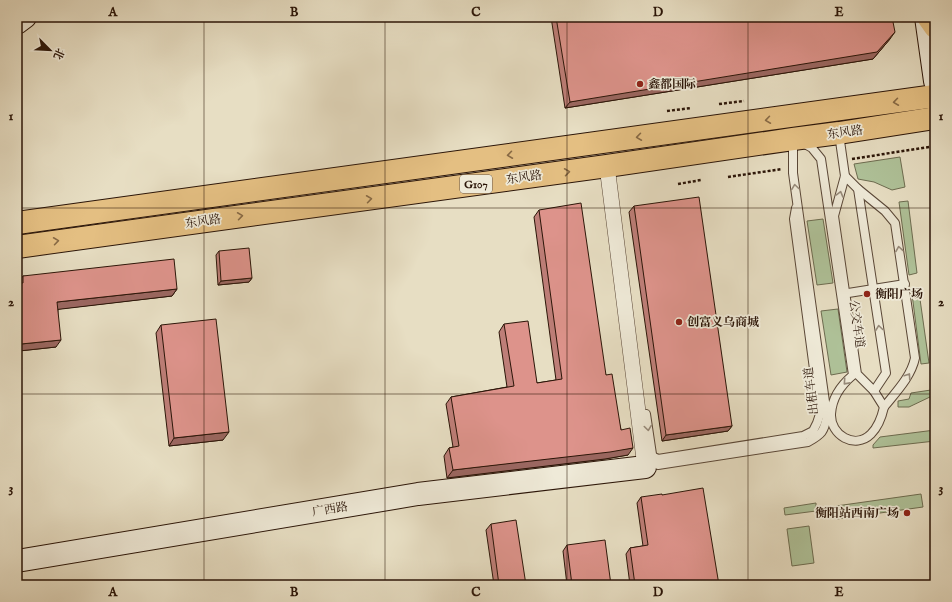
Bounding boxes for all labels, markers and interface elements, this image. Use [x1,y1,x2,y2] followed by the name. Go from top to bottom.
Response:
[108,4,119,21] text: A
[290,4,299,21] text: B
[471,4,481,21] text: C
[653,4,664,21] text: D
[834,4,844,21] text: E
[30,30,70,70] north arrow
[50,46,67,62] text: 北
[648,77,696,92] place label: 鑫都国际
[635,79,645,89] marker: 鑫都国际
[893,97,899,106] one-way arrow
[9,108,14,125] text: 1
[939,108,944,125] text: 1
[765,115,771,124] one-way arrow
[826,123,864,142] street label: 东风路
[636,132,642,141] one-way arrow
[507,150,513,159] one-way arrow
[564,167,570,176] one-way arrow
[505,168,543,187] street label: 东风路
[460,175,492,193] road number: G107
[791,184,800,190] one-way arrow
[835,191,844,198] one-way arrow
[366,194,372,203] one-way arrow
[184,212,222,231] street label: 东风路
[237,212,243,221] one-way arrow
[53,237,59,246] one-way arrow
[895,246,904,252] one-way arrow
[875,287,923,302] place label: 衡阳广场
[862,289,872,299] marker: 衡阳广场
[8,294,14,311] text: 2
[938,294,944,311] text: 2
[846,299,867,349] street label: 公交车道
[687,315,759,330] place label: 创富义乌商城
[674,317,684,327] marker: 创富义乌商城
[875,325,884,331] one-way arrow
[801,366,822,416] street label: 出租车道
[903,373,910,380] one-way arrow
[843,377,850,385] one-way arrow
[643,425,652,431] one-way arrow
[9,480,14,497] text: 3
[939,480,944,497] text: 3
[311,499,349,520] street label: 广西路
[815,506,899,521] place label: 衡阳站西南广场
[902,508,912,518] marker: 衡阳站西南广场
[108,584,119,601] text: A
[290,584,299,601] text: B
[471,584,481,601] text: C
[653,584,664,601] text: D
[834,584,844,601] text: E

